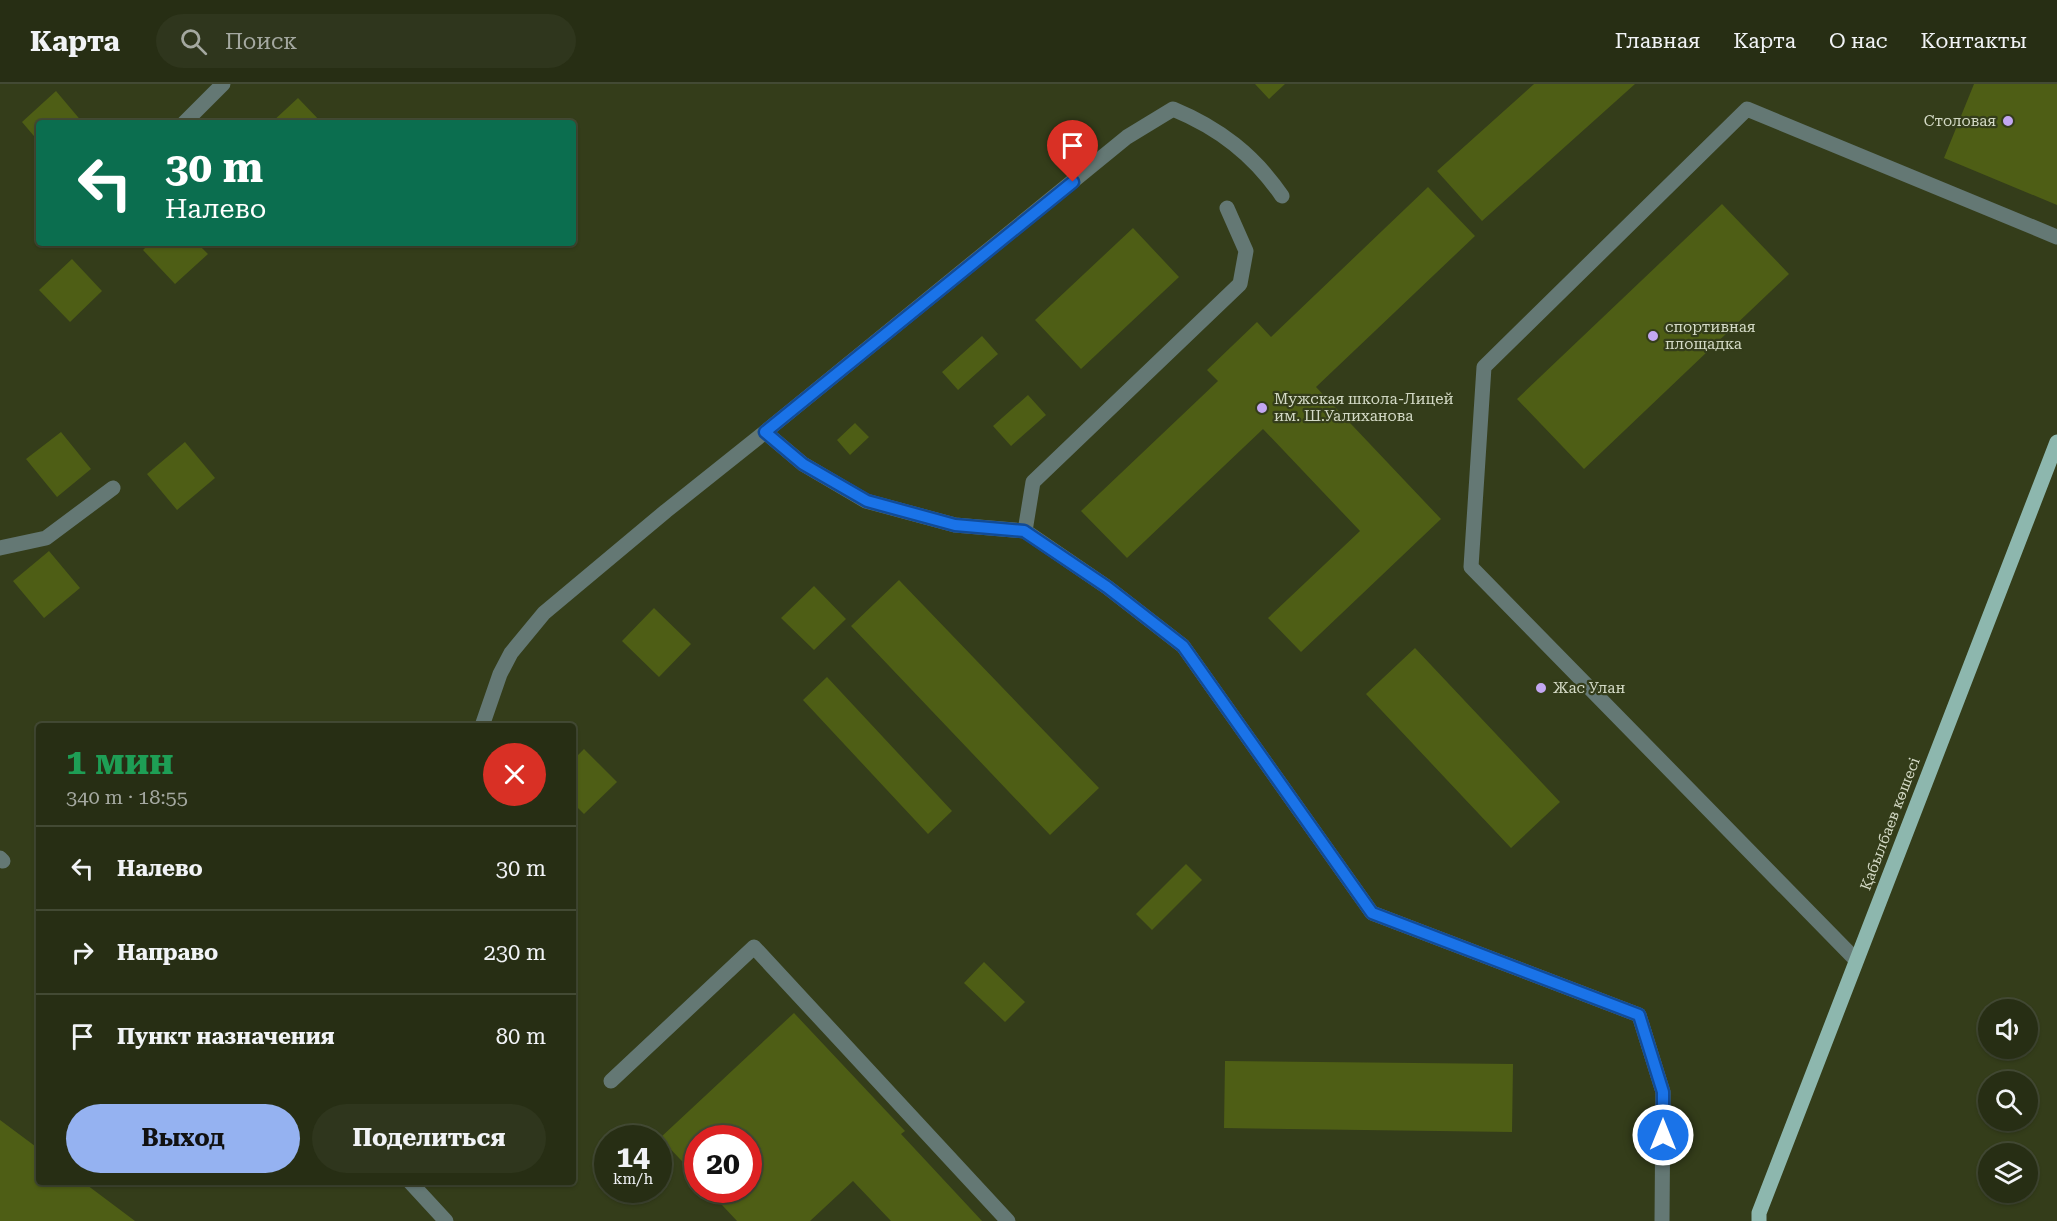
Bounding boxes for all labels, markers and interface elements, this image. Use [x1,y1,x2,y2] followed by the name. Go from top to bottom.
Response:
[156,14,576,68] search box
[30,25,120,58] text: Карта
[177,25,210,58] icon: search
[225,29,297,54] text: Поиск
[1615,29,1700,53] text: Главная
[1733,29,1796,53] text: Карта
[1829,29,1888,53] text: О нас
[1921,29,2027,53] text: Контакты
[1924,112,1996,130] place label: Столовая
[2001,114,2015,128] marker: Столовая
[1047,120,1098,182] pin
[1056,129,1089,162] icon: arrive
[165,143,263,192] text: 30 m
[66,144,144,222] icon: left
[165,193,266,225] text: Налево
[1665,318,1755,353] place label: спортивная площадка
[1646,329,1660,343] marker: спортивная площадка
[1274,390,1454,425] place label: Мужская школа-Лицей им. Ш.Уалиханова
[1255,401,1269,415] marker: Мужская школа-Лицей им. Ш.Уалиханова
[1553,679,1625,697] place label: Жас Улан
[1534,681,1548,695] marker: Жас Улан
[66,741,174,783] text: 1 мин
[483,743,546,806] button: close
[1856,755,1924,893] street label: Қабылбаев көшесі
[66,785,188,809] text: 340 m · 18:55
[66,852,99,885] icon: left
[117,856,203,881] text: Налево
[496,856,546,881] text: 30 m
[66,936,99,969] icon: right
[117,940,218,965] text: Направо
[483,940,546,965] text: 230 m
[1978,999,2038,1203] map controls
[1978,999,2038,1059] button: sound
[66,1020,99,1053] icon: arrive
[117,1024,335,1049] text: Пункт назначения
[496,1024,546,1049] text: 80 m
[1978,1071,2038,1131] button: search
[1631,1103,1695,1167] position arrow
[66,1104,300,1173] button: Выход
[312,1104,546,1173] button: Поделиться
[684,1125,762,1203] speed limit sign: 20
[616,1139,650,1174] text: 14
[1978,1143,2038,1203] button: layers
[613,1170,653,1188] text: km/h

